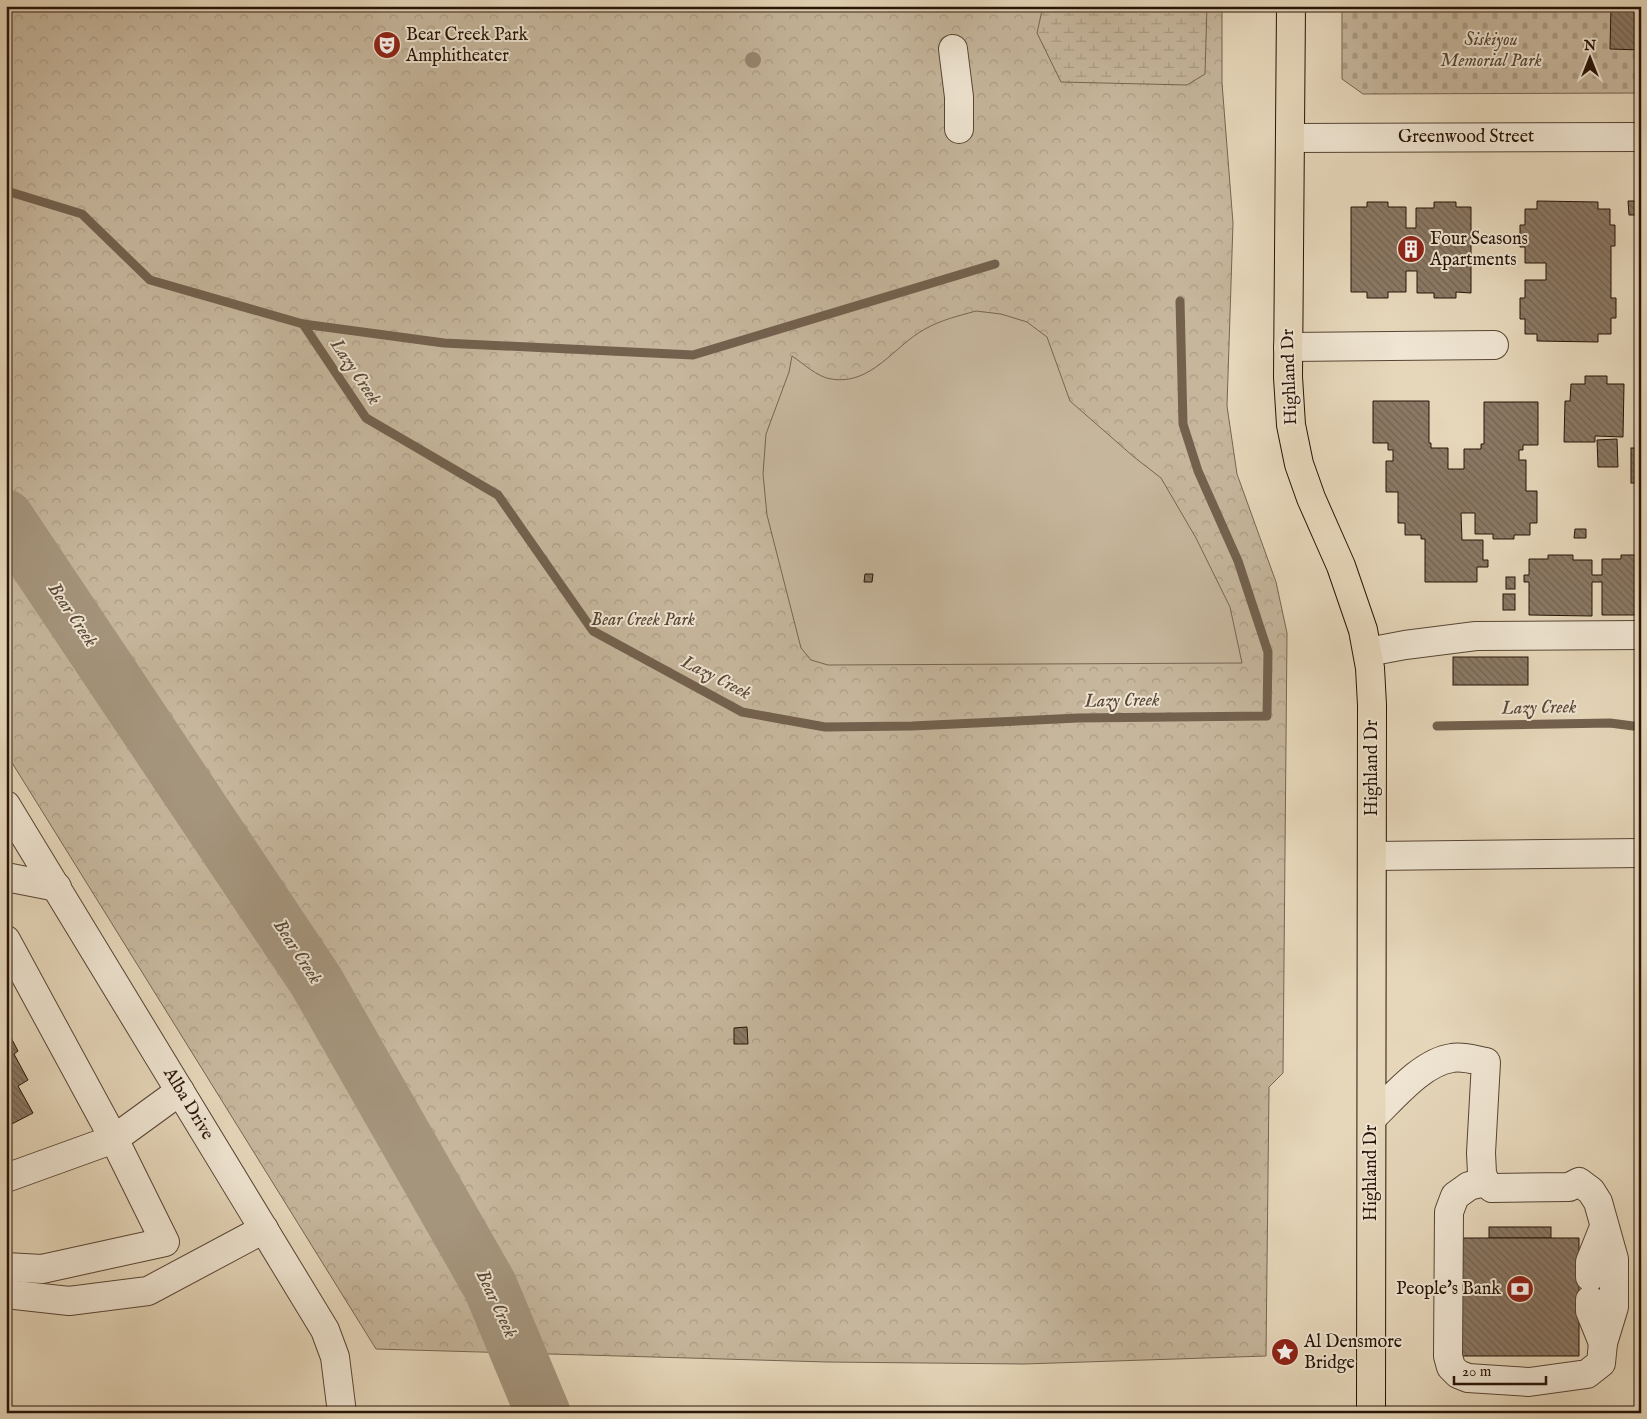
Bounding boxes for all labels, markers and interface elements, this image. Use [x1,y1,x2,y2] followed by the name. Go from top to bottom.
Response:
[405,24,529,68] place label: Bear Creek Park Amphitheater
[1440,29,1542,73] park label: Siskiyou Memorial Park
[372,30,402,60] theatre icon: Bear Creek Park Amphitheater
[1564,32,1614,82] north arrow
[1583,37,1596,55] text: N
[1398,126,1534,149] street label: Greenwood Street
[1429,228,1528,272] place label: Four Seasons Apartments
[1396,234,1426,264] building icon: Four Seasons Apartments
[1277,328,1303,426] street label: Highland Dr
[324,333,386,410] water label: Lazy Creek
[42,578,103,652] water label: Bear Creek
[591,609,695,632] park label: Bear Creek Park
[676,650,755,706] water label: Lazy Creek
[1083,688,1160,714] water label: Lazy Creek
[1500,695,1577,721] water label: Lazy Creek
[1361,719,1384,816] street label: Highland Dr
[267,915,327,989] water label: Bear Creek
[157,1063,219,1144] street label: Alba Drive
[1360,1124,1383,1221] street label: Highland Dr
[470,1266,522,1342] water label: Bear Creek
[1505,1274,1535,1304] bank icon: People's Bank
[1396,1278,1501,1301] place label: People's Bank
[1303,1331,1402,1375] place label: Al Densmore Bridge
[1270,1337,1300,1367] place icon: Al Densmore Bridge
[1454,1354,1547,1386] scale bar
[1462,1362,1492,1381] text: 20 m

